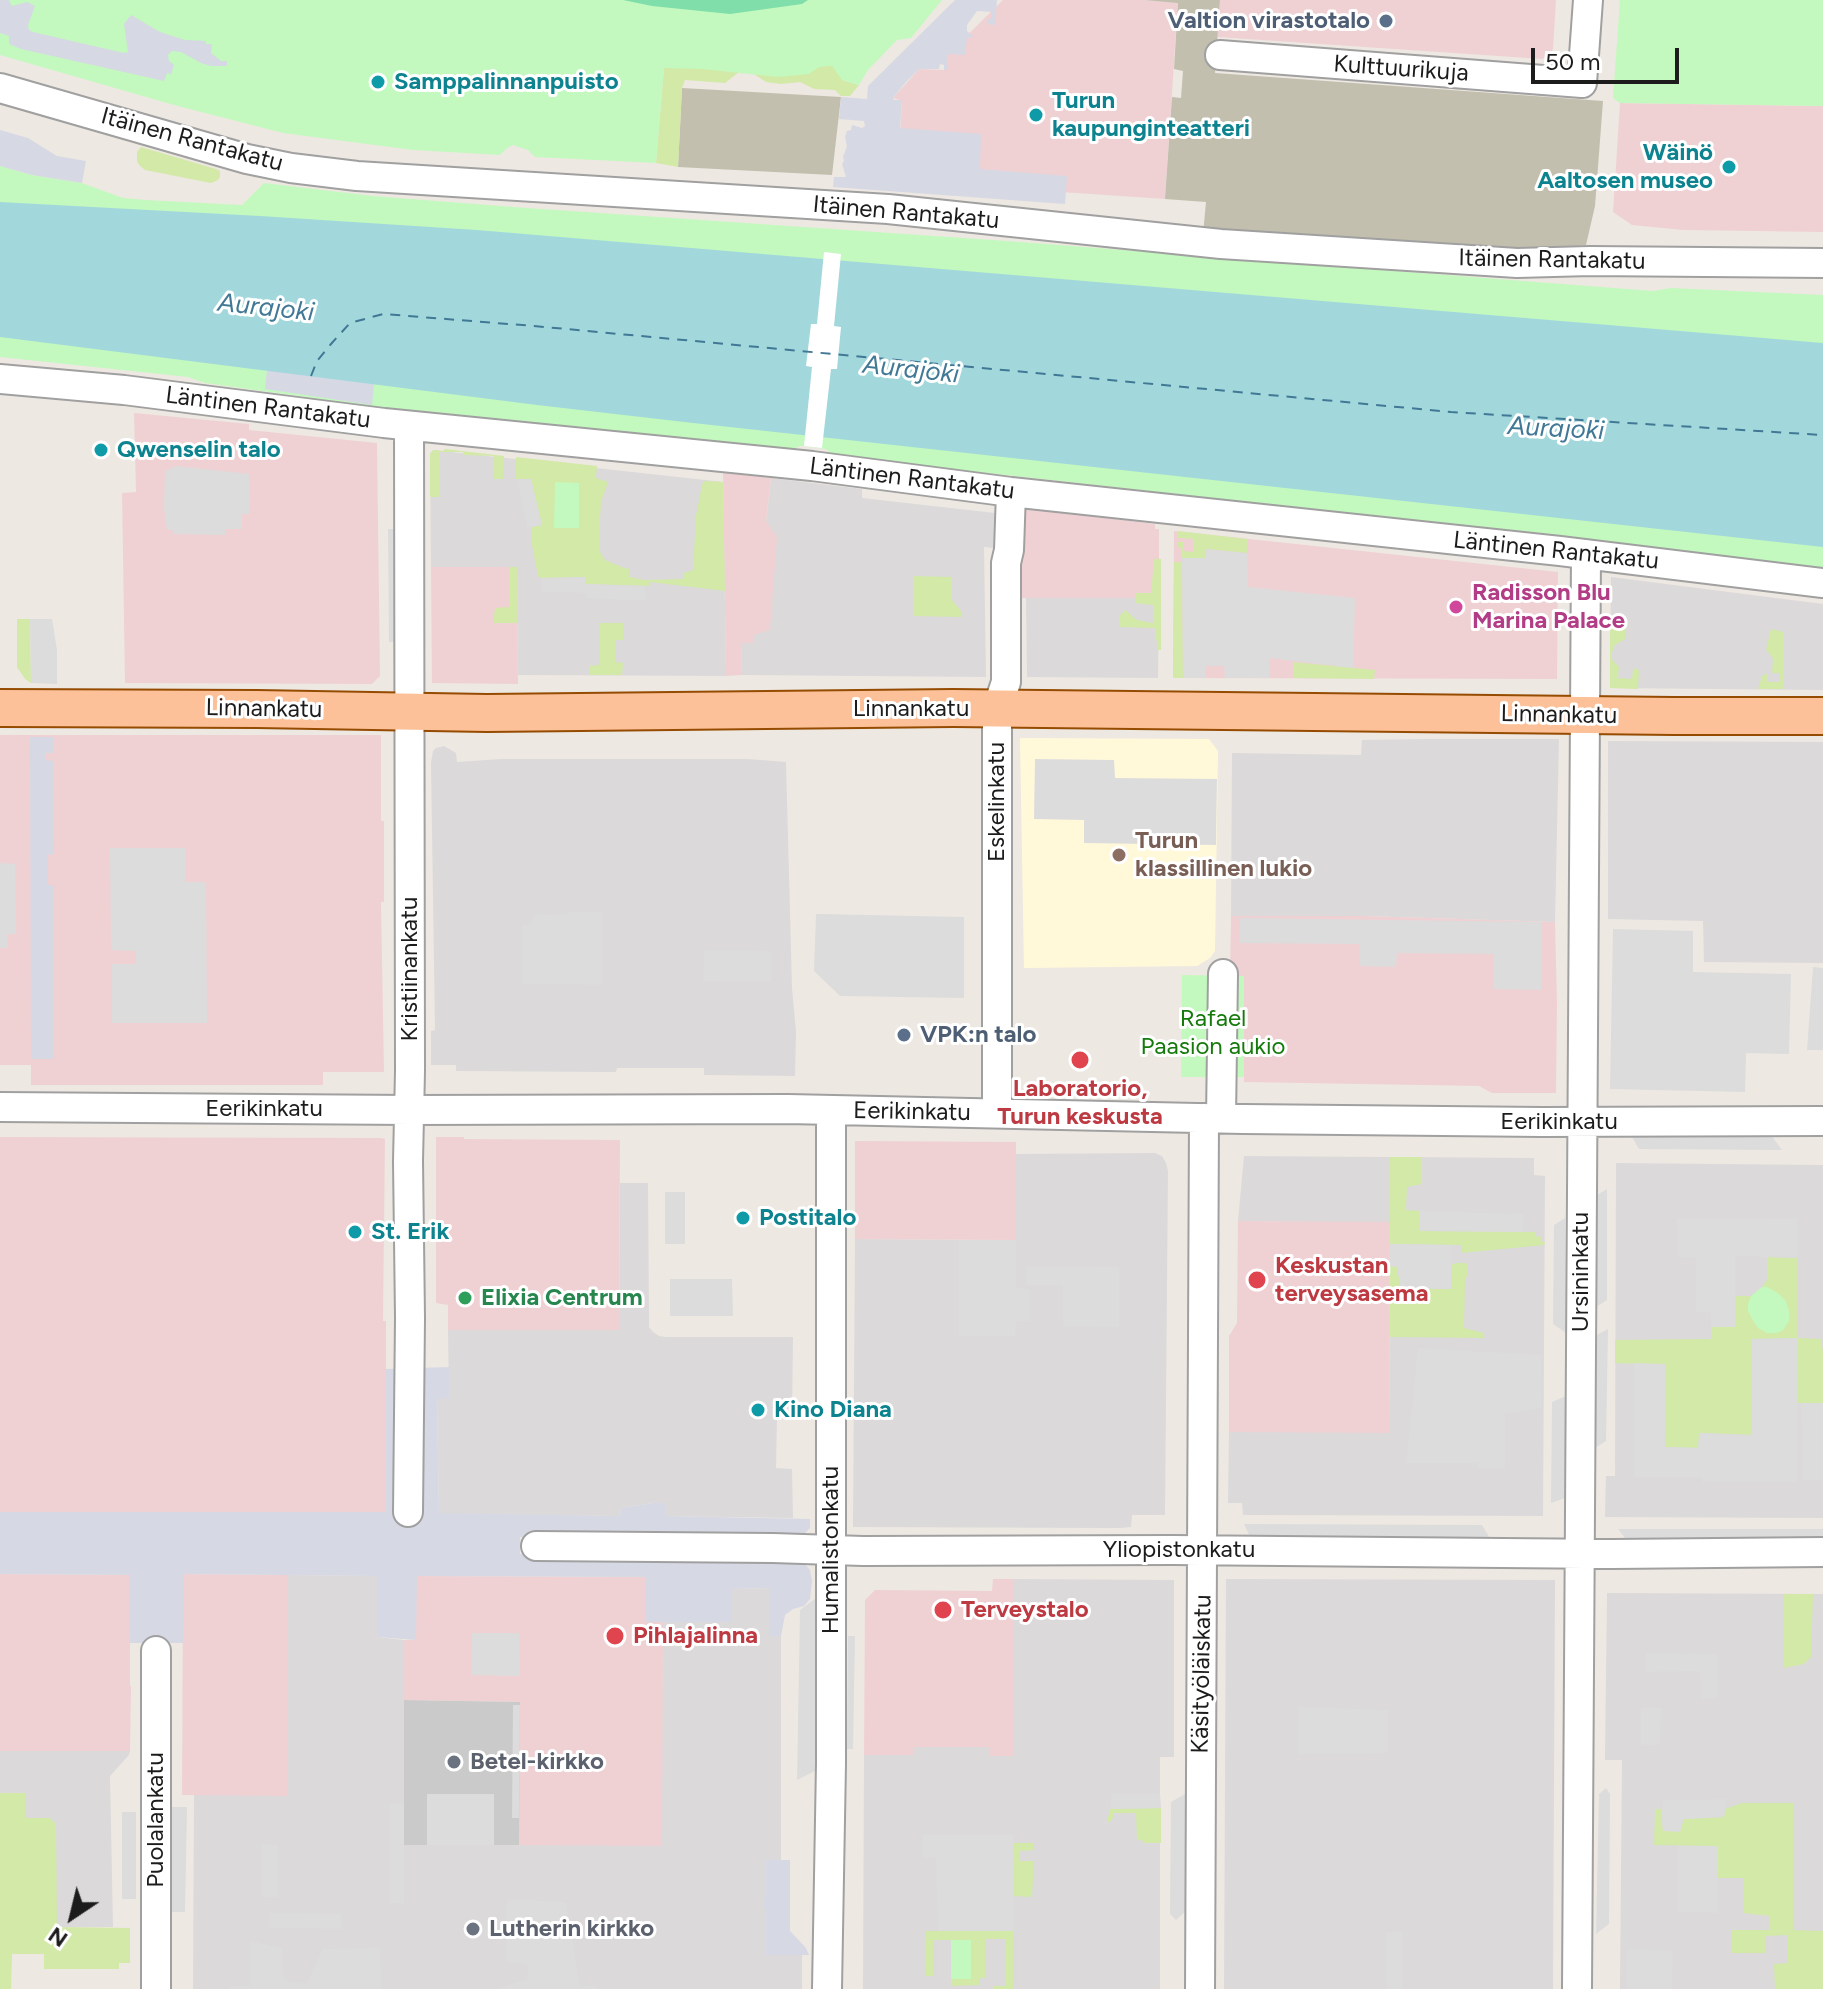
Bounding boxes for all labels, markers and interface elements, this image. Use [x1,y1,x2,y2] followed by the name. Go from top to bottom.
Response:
[1168,7,1370,35] place label: Valtion virastotalo
[1377,12,1395,30] marker: Valtion virastotalo
[1535,32,1683,82] scale bar
[1545,47,1601,76] text: 50 m
[1332,50,1470,88] street label: Kulttuurikuja
[394,68,619,96] place label: Samppalinnanpuisto
[369,73,387,91] marker: Samppalinnanpuisto
[1052,87,1250,143] place label: Turun kaupunginteatteri
[98,102,286,178] street label: Itäinen Rantakatu
[1027,106,1045,124] marker: Turun kaupunginteatteri
[1537,139,1713,195] place label: Wäinö Aaltosen museo
[1720,158,1738,176] marker: Wäinö Aaltosen museo
[812,190,1000,236] street label: Itäinen Rantakatu
[1458,244,1646,276] street label: Itäinen Rantakatu
[216,287,316,329] water label: Aurajoki
[861,349,961,391] water label: Aurajoki
[164,381,372,435] street label: Läntinen Rantakatu
[1507,411,1605,447] water label: Aurajoki
[117,436,281,464] place label: Qwenselin talo
[92,441,110,459] marker: Qwenselin talo
[808,452,1016,506] street label: Läntinen Rantakatu
[1452,526,1660,576] street label: Läntinen Rantakatu
[1472,579,1625,635] place label: Radisson Blu Marina Palace
[1447,598,1465,616] marker: Radisson Blu Marina Palace
[205,694,323,724] street label: Linnankatu
[853,695,969,723] street label: Linnankatu
[1500,700,1618,730] street label: Linnankatu
[983,742,1011,862] street label: Eskelinkatu
[1135,827,1312,883] place label: Turun klassillinen lukio
[1110,846,1128,864] marker: Turun klassillinen lukio
[396,897,424,1041] street label: Kristiinankatu
[1141,1005,1285,1061] park label: Rafael Paasion aukio
[920,1021,1036,1049] place label: VPK:n talo
[895,1026,913,1044] marker: VPK:n talo
[1069,1049,1091,1071] marker: Laboratorio, Turun keskusta
[997,1075,1163,1131] place label: Laboratorio, Turun keskusta
[205,1095,323,1123] street label: Eerikinkatu
[853,1097,971,1127] street label: Eerikinkatu
[1500,1108,1618,1136] street label: Eerikinkatu
[759,1204,856,1232] place label: Postitalo
[734,1209,752,1227] marker: Postitalo
[1567,1212,1595,1332] street label: Ursininkatu
[371,1218,449,1246] place label: St. Erik
[346,1223,364,1241] marker: St. Erik
[1275,1252,1429,1308] place label: Keskustan terveysasema
[1246,1269,1268,1291] marker: Keskustan terveysasema
[481,1284,643,1312] place label: Elixia Centrum
[456,1289,474,1307] marker: Elixia Centrum
[774,1396,892,1424] place label: Kino Diana
[749,1401,767,1419] marker: Kino Diana
[817,1466,845,1634] street label: Humalistonkatu
[1103,1536,1255,1564] street label: Yliopistonkatu
[1186,1594,1218,1754] street label: Käsityöläiskatu
[961,1596,1089,1624] place label: Terveystalo
[932,1599,954,1621] marker: Terveystalo
[633,1622,758,1650] place label: Pihlajalinna
[604,1625,626,1647] marker: Pihlajalinna
[470,1748,604,1776] place label: Betel-kirkko
[142,1752,170,1888] street label: Puolalankatu
[445,1753,463,1771] marker: Betel-kirkko
[32,1877,112,1957] north arrow
[489,1915,654,1943] place label: Lutherin kirkko
[464,1920,482,1938] marker: Lutherin kirkko
[43,1921,73,1953] text: N

